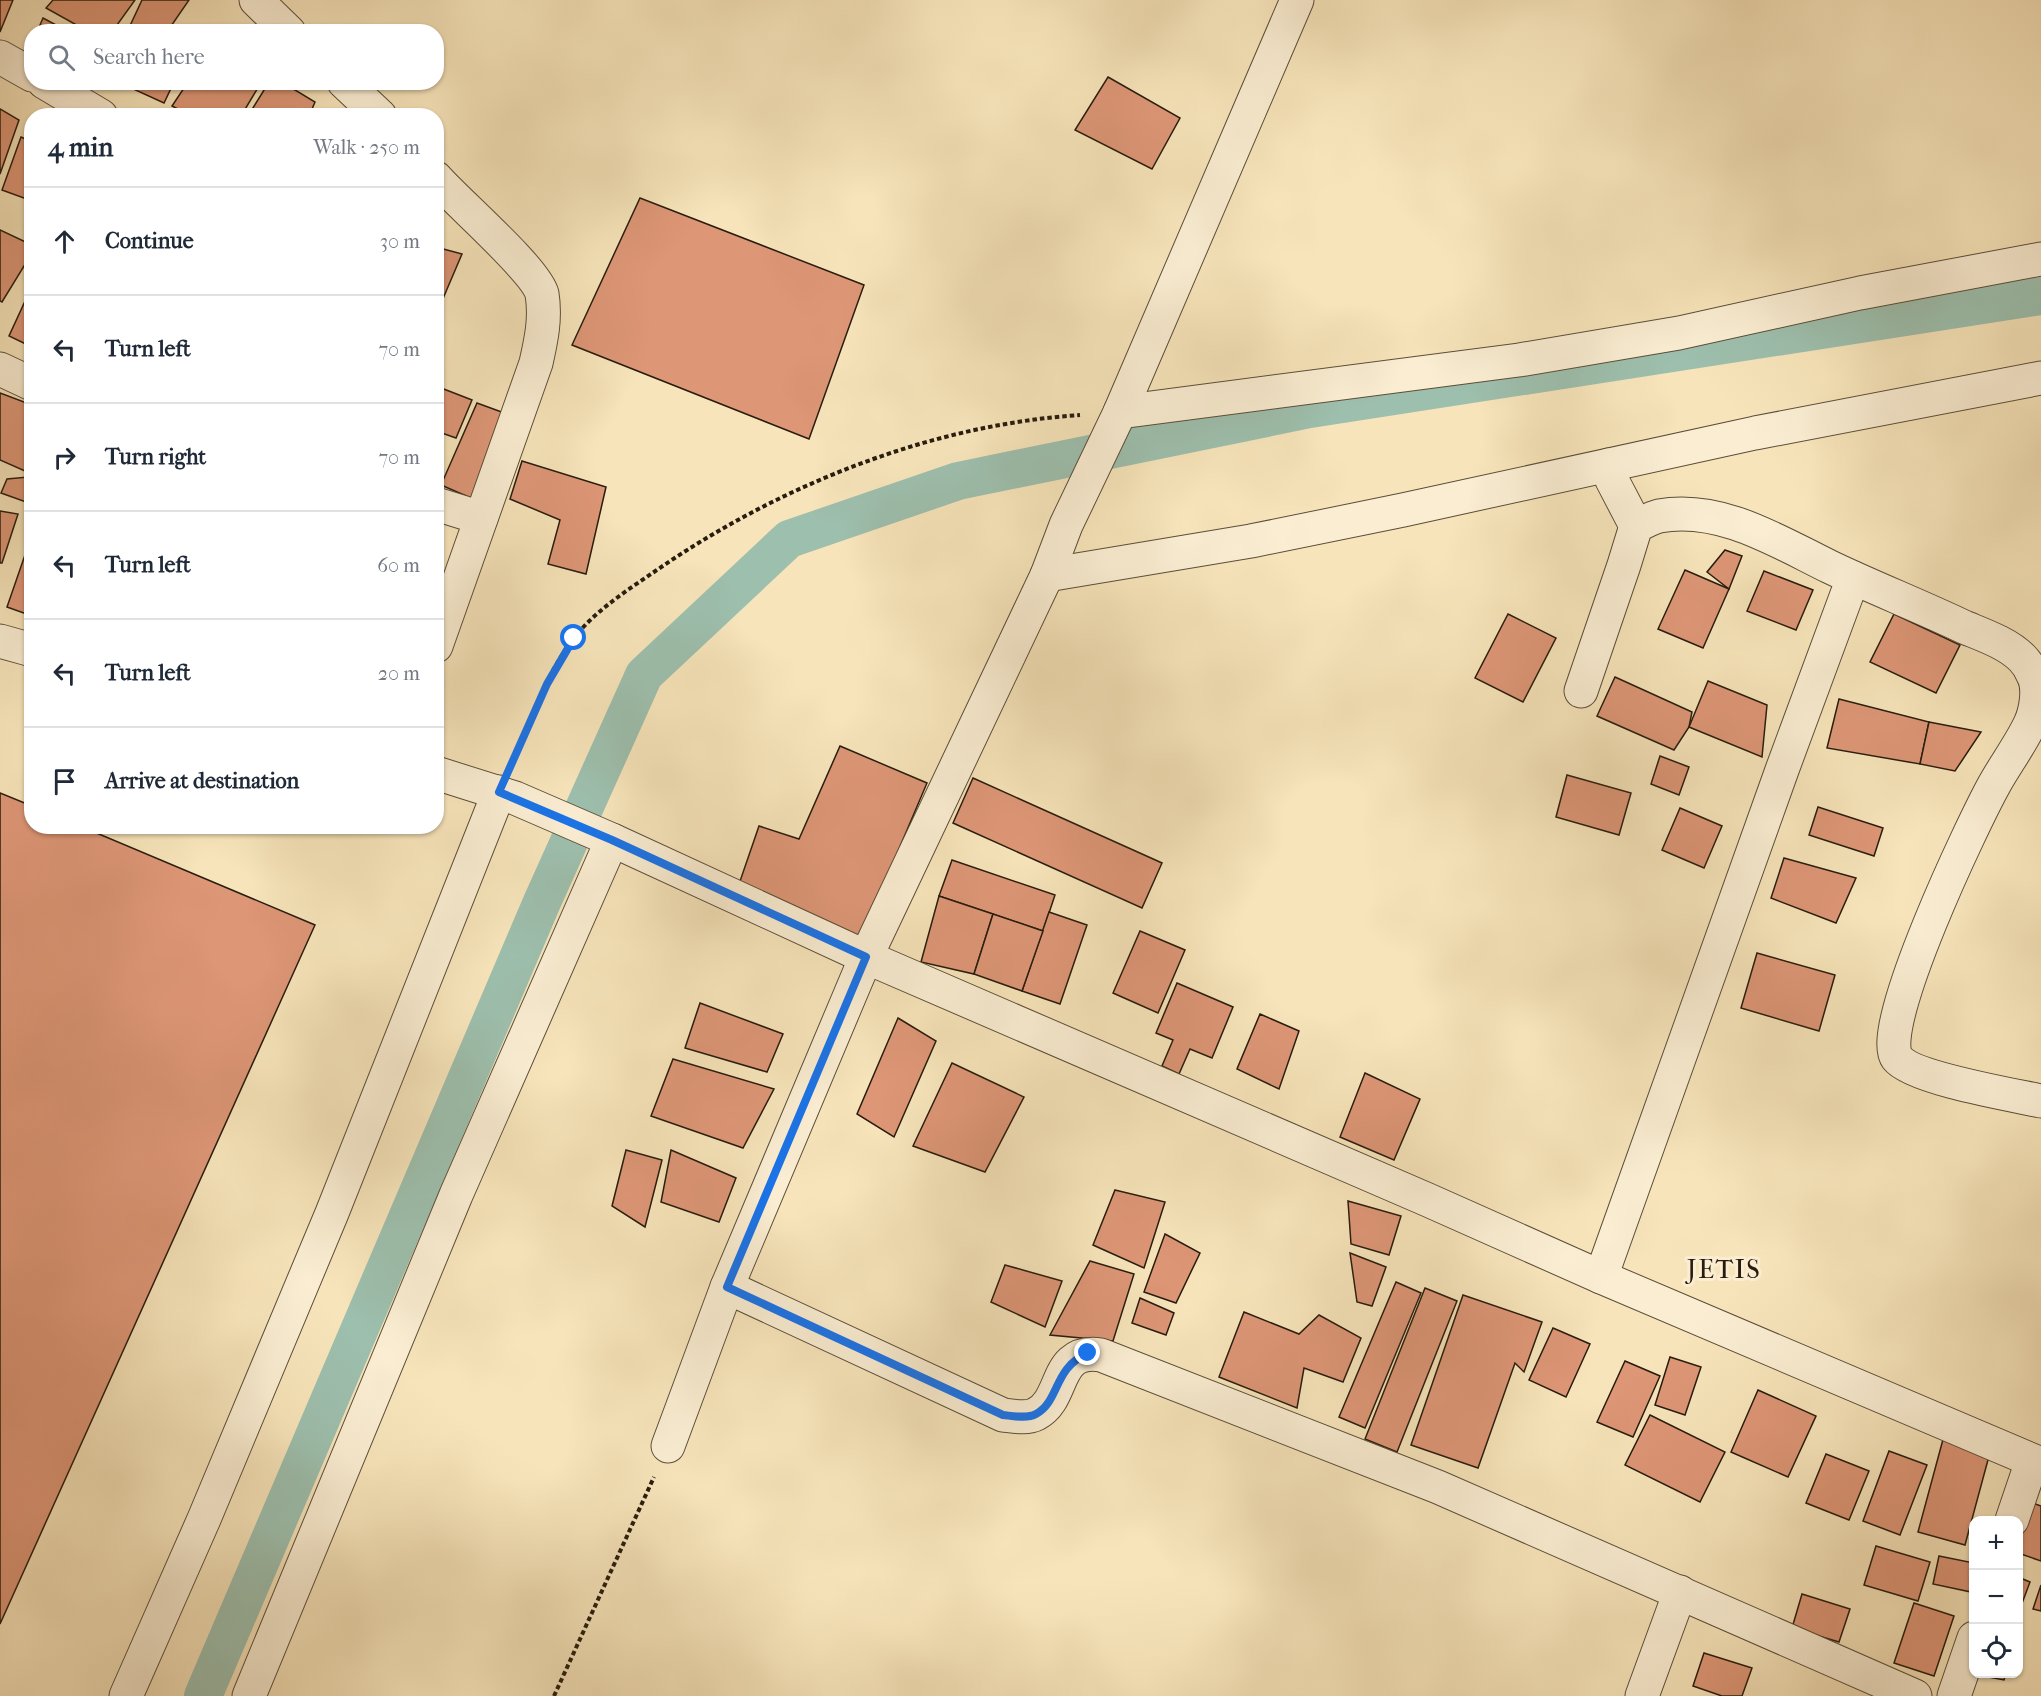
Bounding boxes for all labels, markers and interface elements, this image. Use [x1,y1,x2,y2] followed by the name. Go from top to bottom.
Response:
[24,24,444,90] search box
[45,41,78,74] icon: search
[93,44,205,70] text: Search here
[48,132,113,163] text: 4 min
[313,136,420,159] text: Walk · 250 m
[48,225,81,258] icon: ahead
[105,228,194,254] text: Continue
[380,230,420,253] text: 30 m
[48,333,81,366] icon: left
[105,336,191,362] text: Turn left
[378,338,420,361] text: 70 m
[48,441,81,474] icon: right
[105,444,206,470] text: Turn right
[378,446,420,469] text: 70 m
[48,549,81,582] icon: left
[105,552,191,578] text: Turn left
[377,554,420,577] text: 60 m
[560,624,586,650] route start
[48,657,81,690] icon: left
[105,660,191,686] text: Turn left
[378,662,420,685] text: 20 m
[48,765,81,798] icon: arrive
[105,768,299,794] text: Arrive at destination
[1685,1254,1761,1285] district label: JETIS
[1074,1339,1100,1365] route end
[1969,1516,2023,1678] map controls
[1969,1516,2023,1570] button: +
[1969,1570,2023,1624] button: −
[1969,1624,2023,1678] button: locate

